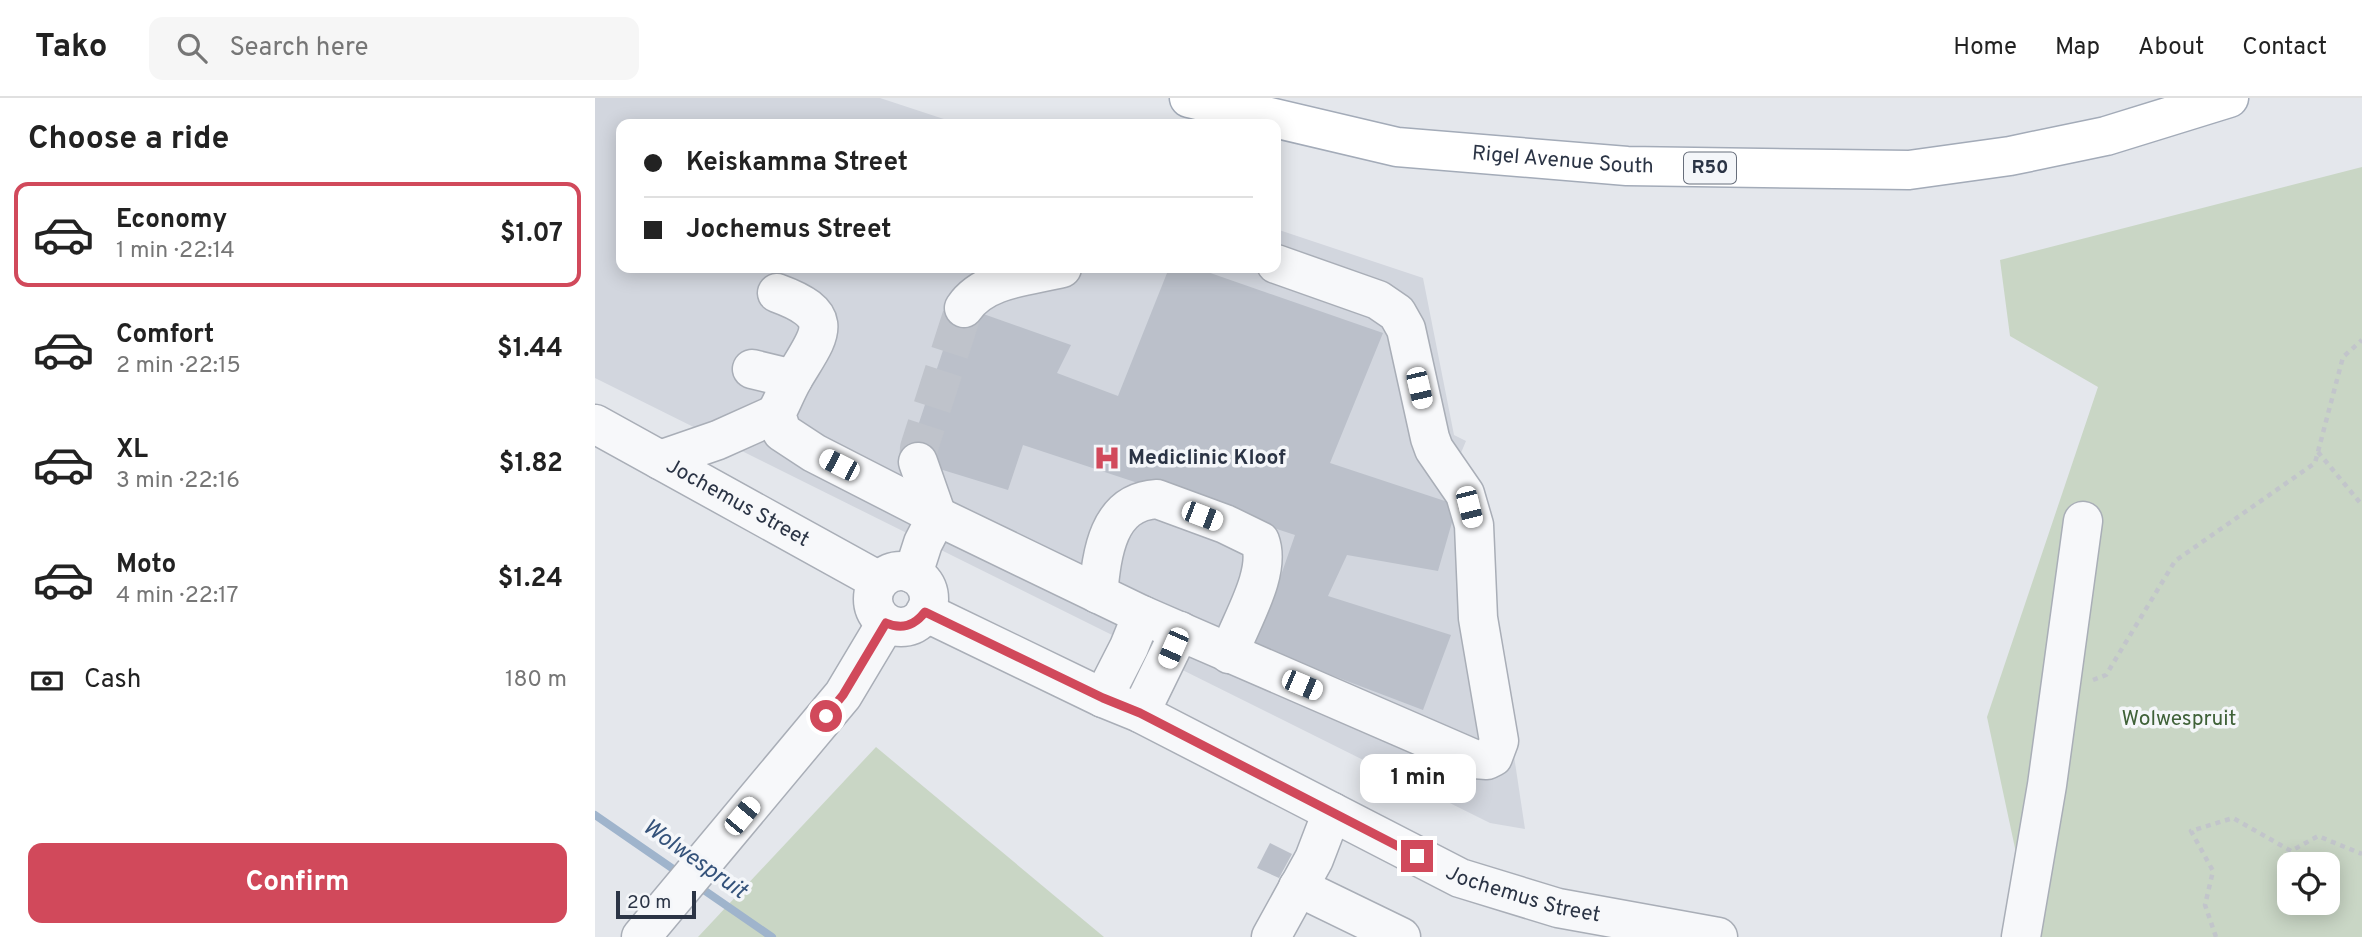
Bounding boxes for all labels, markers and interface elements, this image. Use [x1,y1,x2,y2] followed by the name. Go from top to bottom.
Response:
[149,17,639,80] search box
[35,27,107,69] text: Tako
[173,29,211,67] icon: search
[229,32,368,65] text: Search here
[1953,33,2017,63] text: Home
[2055,33,2100,63] text: Map
[2138,33,2204,63] text: About
[2242,33,2327,63] text: Contact
[28,120,229,160] text: Choose a ride
[1471,140,1654,180] street label: Rigel Avenue South
[686,147,908,180] text: Keiskamma Street
[1684,152,1736,184] road number: R50
[32,203,95,266] icon: car
[116,204,227,237] text: Economy
[686,214,892,247] text: Jochemus Street
[500,218,563,251] text: $1.07
[116,237,235,266] text: 1 min · 22:14
[32,318,95,381] icon: car
[116,319,214,352] text: Comfort
[497,333,563,366] text: $1.44
[116,352,241,381] text: 2 min · 22:15
[1405,365,1434,411] car
[32,433,95,496] icon: car
[116,434,148,467] text: XL
[1092,443,1122,473] hospital icon: Mediclinic Kloof
[1128,445,1286,472] place label: Mediclinic Kloof
[816,446,863,484] car
[499,448,563,481] text: $1.82
[661,452,814,553] street label: Jochemus Street
[116,467,240,496] text: 3 min · 22:16
[1454,484,1485,530] car
[1179,499,1226,533] car
[32,548,95,611] icon: car
[116,549,176,582] text: Moto
[498,563,563,596] text: $1.24
[116,582,239,611] text: 4 min · 22:17
[1155,625,1192,671] car
[28,662,66,700] icon: cash
[84,664,141,697] text: Cash
[505,666,567,695] text: 180 m
[1279,667,1326,703] car
[810,700,842,732] route start
[2122,706,2237,733] park label: Wolwespruit
[1359,754,1475,804] callout: 1 min
[1390,764,1446,793] text: 1 min
[721,793,764,839] car
[636,813,753,908] water label: Wolwespruit
[1401,840,1433,872] route end
[28,843,567,923] button: Confirm
[2277,852,2340,915] map controls
[2277,852,2340,915] button: locate
[1441,859,1603,929] street label: Jochemus Street
[616,888,697,920] scale bar
[627,891,671,915] text: 20 m

